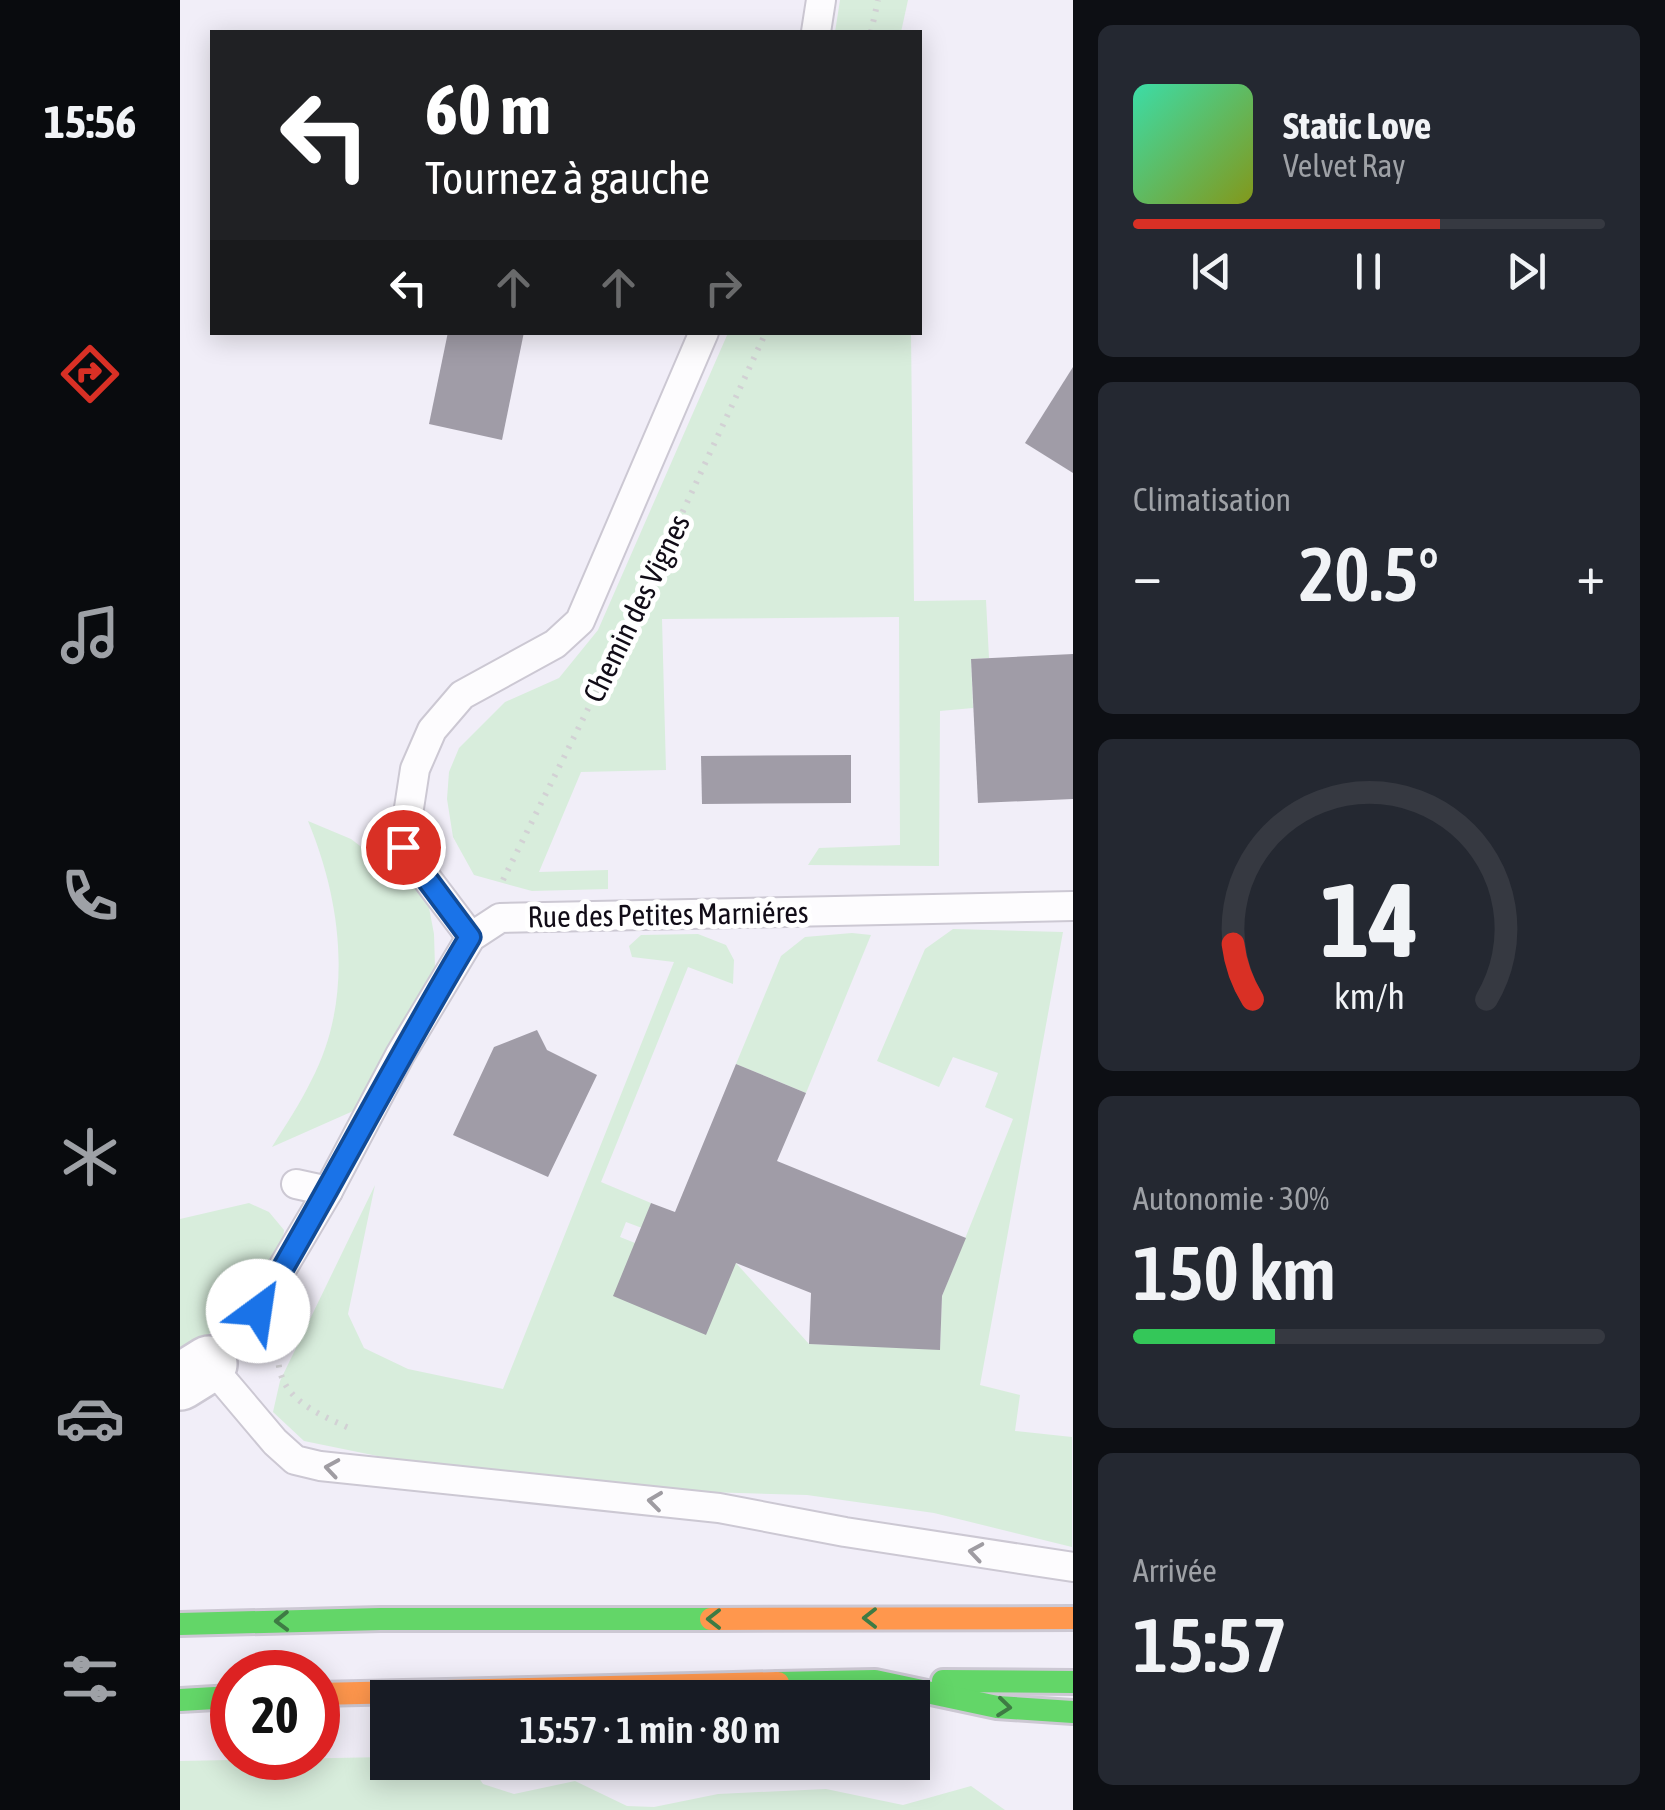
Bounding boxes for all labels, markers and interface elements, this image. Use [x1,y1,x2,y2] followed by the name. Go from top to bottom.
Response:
[425,69,551,149] text: 60 m
[260,70,390,200] icon: left
[44,96,136,148] text: 15:56
[1283,104,1431,147] text: Static Love
[1283,147,1405,184] text: Velvet Ray
[425,152,710,204] text: Tournez à gauche
[1184,244,1239,299] icon: previous
[1341,244,1396,299] icon: pause
[1499,244,1554,299] icon: next
[381,260,436,315] icon: left
[486,260,541,315] icon: ahead
[591,260,646,315] icon: ahead
[696,260,751,315] icon: right
[55,339,125,409] icon: directions
[1133,481,1291,518] text: Climatisation
[576,509,696,707] street label: Chemin des Vignes
[1299,531,1439,617] text: 20.5°
[1133,543,1162,606] text: −
[1576,543,1605,606] text: +
[55,600,125,670] icon: music
[361,805,446,890] pin
[376,820,431,875] icon: arrive
[1320,860,1418,979] text: 14
[55,861,125,931] icon: phone
[527,895,809,933] street label: Rue des Petites Marniéres
[1334,976,1404,1017] text: km/h
[55,1122,125,1192] icon: climate
[1133,1180,1329,1217] text: Autonomie · 30%
[1133,1230,1336,1316] text: 150 km
[206,1259,310,1363] position arrow
[55,1383,125,1453] icon: car
[324,1458,340,1479] one-way arrow
[647,1491,663,1512] one-way arrow
[968,1542,984,1563] one-way arrow
[1133,1552,1217,1589] text: Arrivée
[1133,1602,1287,1688] text: 15:57
[862,1607,878,1629] one-way arrow
[705,1608,720,1630] one-way arrow
[274,1611,290,1632] one-way arrow
[55,1644,125,1714] icon: filters
[210,1650,340,1780] speed limit sign: 20
[997,1696,1013,1717] one-way arrow
[519,1708,781,1751] text: 15:57 · 1 min · 80 m

